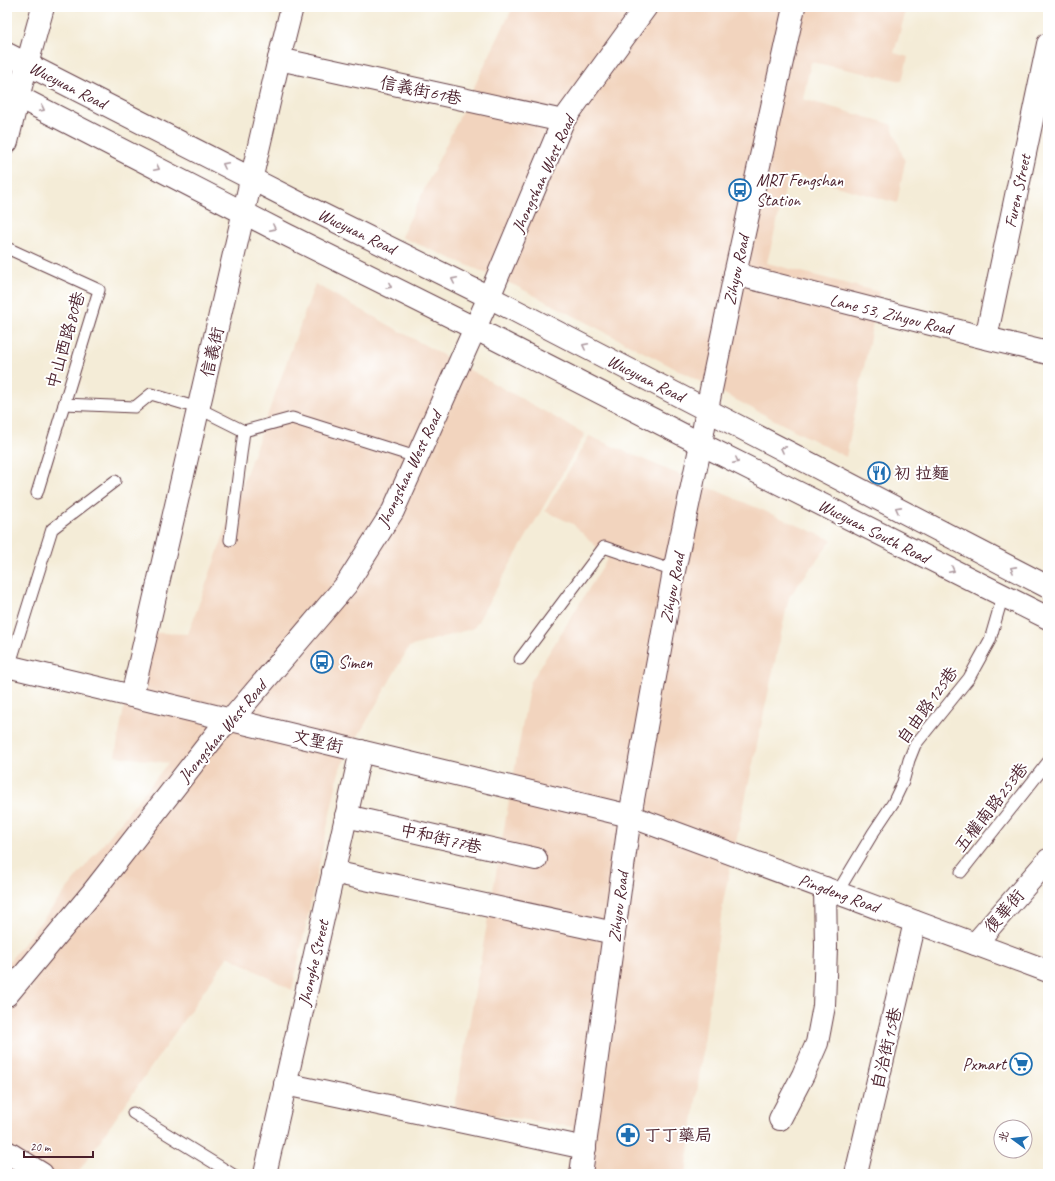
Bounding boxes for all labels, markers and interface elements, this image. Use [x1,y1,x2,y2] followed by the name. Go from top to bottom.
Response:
[26,57,112,115] street label: Wucyuan Road
[378,72,465,110] street label: 信義街61巷
[37,104,45,112] one-way arrow
[507,110,581,237] street label: Jhongshan West Road
[1000,150,1036,229] street label: Furen Street
[222,162,229,170] one-way arrow
[153,164,161,171] one-way arrow
[756,170,844,211] place label: MRT Fengshan Station
[727,177,753,203] bus stop icon: MRT Fengshan Station
[314,204,401,260] street label: Wucyuan Road
[269,223,276,231] one-way arrow
[719,231,755,307] street label: Zihyou Road
[450,277,458,284] one-way arrow
[385,281,393,289] one-way arrow
[42,288,90,391] street label: 中山西路80巷
[828,289,956,340] street label: Lane 53, Zihyou Road
[197,325,228,379] street label: 信義街
[582,344,589,351] one-way arrow
[604,350,690,408] street label: Wucyuan Road
[372,406,448,531] street label: Jhongshan West Road
[780,446,787,454] one-way arrow
[731,456,739,464] one-way arrow
[866,460,892,486] restaurant icon: 初 拉麵
[894,463,949,484] place label: 初 拉麵
[815,494,935,570] street label: Wucyuan South Road
[895,506,902,514] one-way arrow
[655,549,690,625] street label: Zihyou Road
[948,565,955,573] one-way arrow
[1010,567,1018,574] one-way arrow
[309,649,335,675] bus stop icon: Simen
[338,652,373,673] place label: Simen
[892,662,963,748] street label: 自由路125巷
[173,674,273,787] street label: Jhongshan West Road
[291,726,345,757] street label: 文聖街
[950,758,1034,856] street label: 五權南路253巷
[398,819,485,858] street label: 中和街77巷
[604,868,634,943] street label: Zihyou Road
[796,869,884,918] street label: Pingdeng Road
[980,885,1029,937] street label: 復華街
[293,916,334,1009] street label: Jhonghe Street
[867,1004,906,1091] street label: 自治街15巷
[1008,1051,1034,1077] supermarket icon: Pxmart
[963,1054,1008,1075] place label: Pxmart
[993,1119,1033,1159] north arrow
[615,1122,641,1148] pharmacy icon: 丁丁藥局
[644,1125,712,1146] place label: 丁丁藥局
[995,1129,1012,1144] text: 北
[24,1133,93,1159] scale bar
[30,1139,52,1155] text: 20 m

